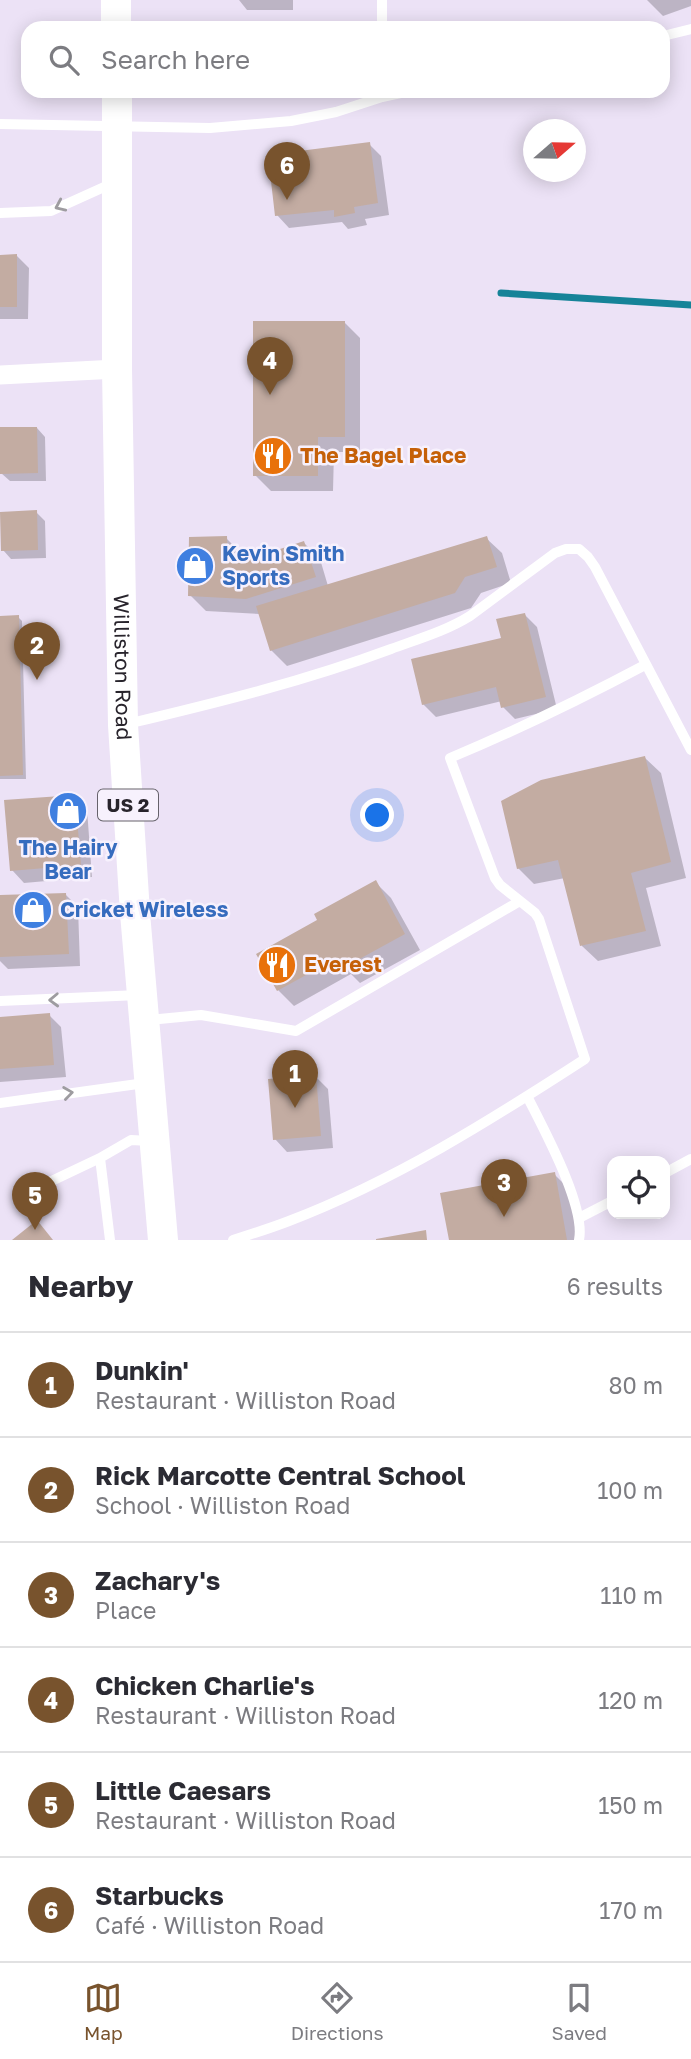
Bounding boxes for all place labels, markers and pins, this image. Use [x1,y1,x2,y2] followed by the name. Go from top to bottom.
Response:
[264,142,310,200] pin: 6
[247,337,293,395] pin: 4
[252,435,294,477] restaurant icon: The Bagel Place
[300,442,466,468] place label: The Bagel Place
[222,540,344,590] place label: Kevin Smith Sports
[174,545,216,587] shop icon: Kevin Smith Sports
[14,622,60,680] pin: 2
[47,790,89,832] shop icon: The Hairy Bear
[18,834,118,884] place label: The Hairy Bear
[12,889,54,931] shop icon: Cricket Wireless
[60,896,229,922] place label: Cricket Wireless
[256,944,298,986] restaurant icon: Everest
[304,951,382,977] place label: Everest
[272,1050,318,1108] pin: 1
[481,1159,527,1217] pin: 3
[12,1172,58,1230] pin: 5

